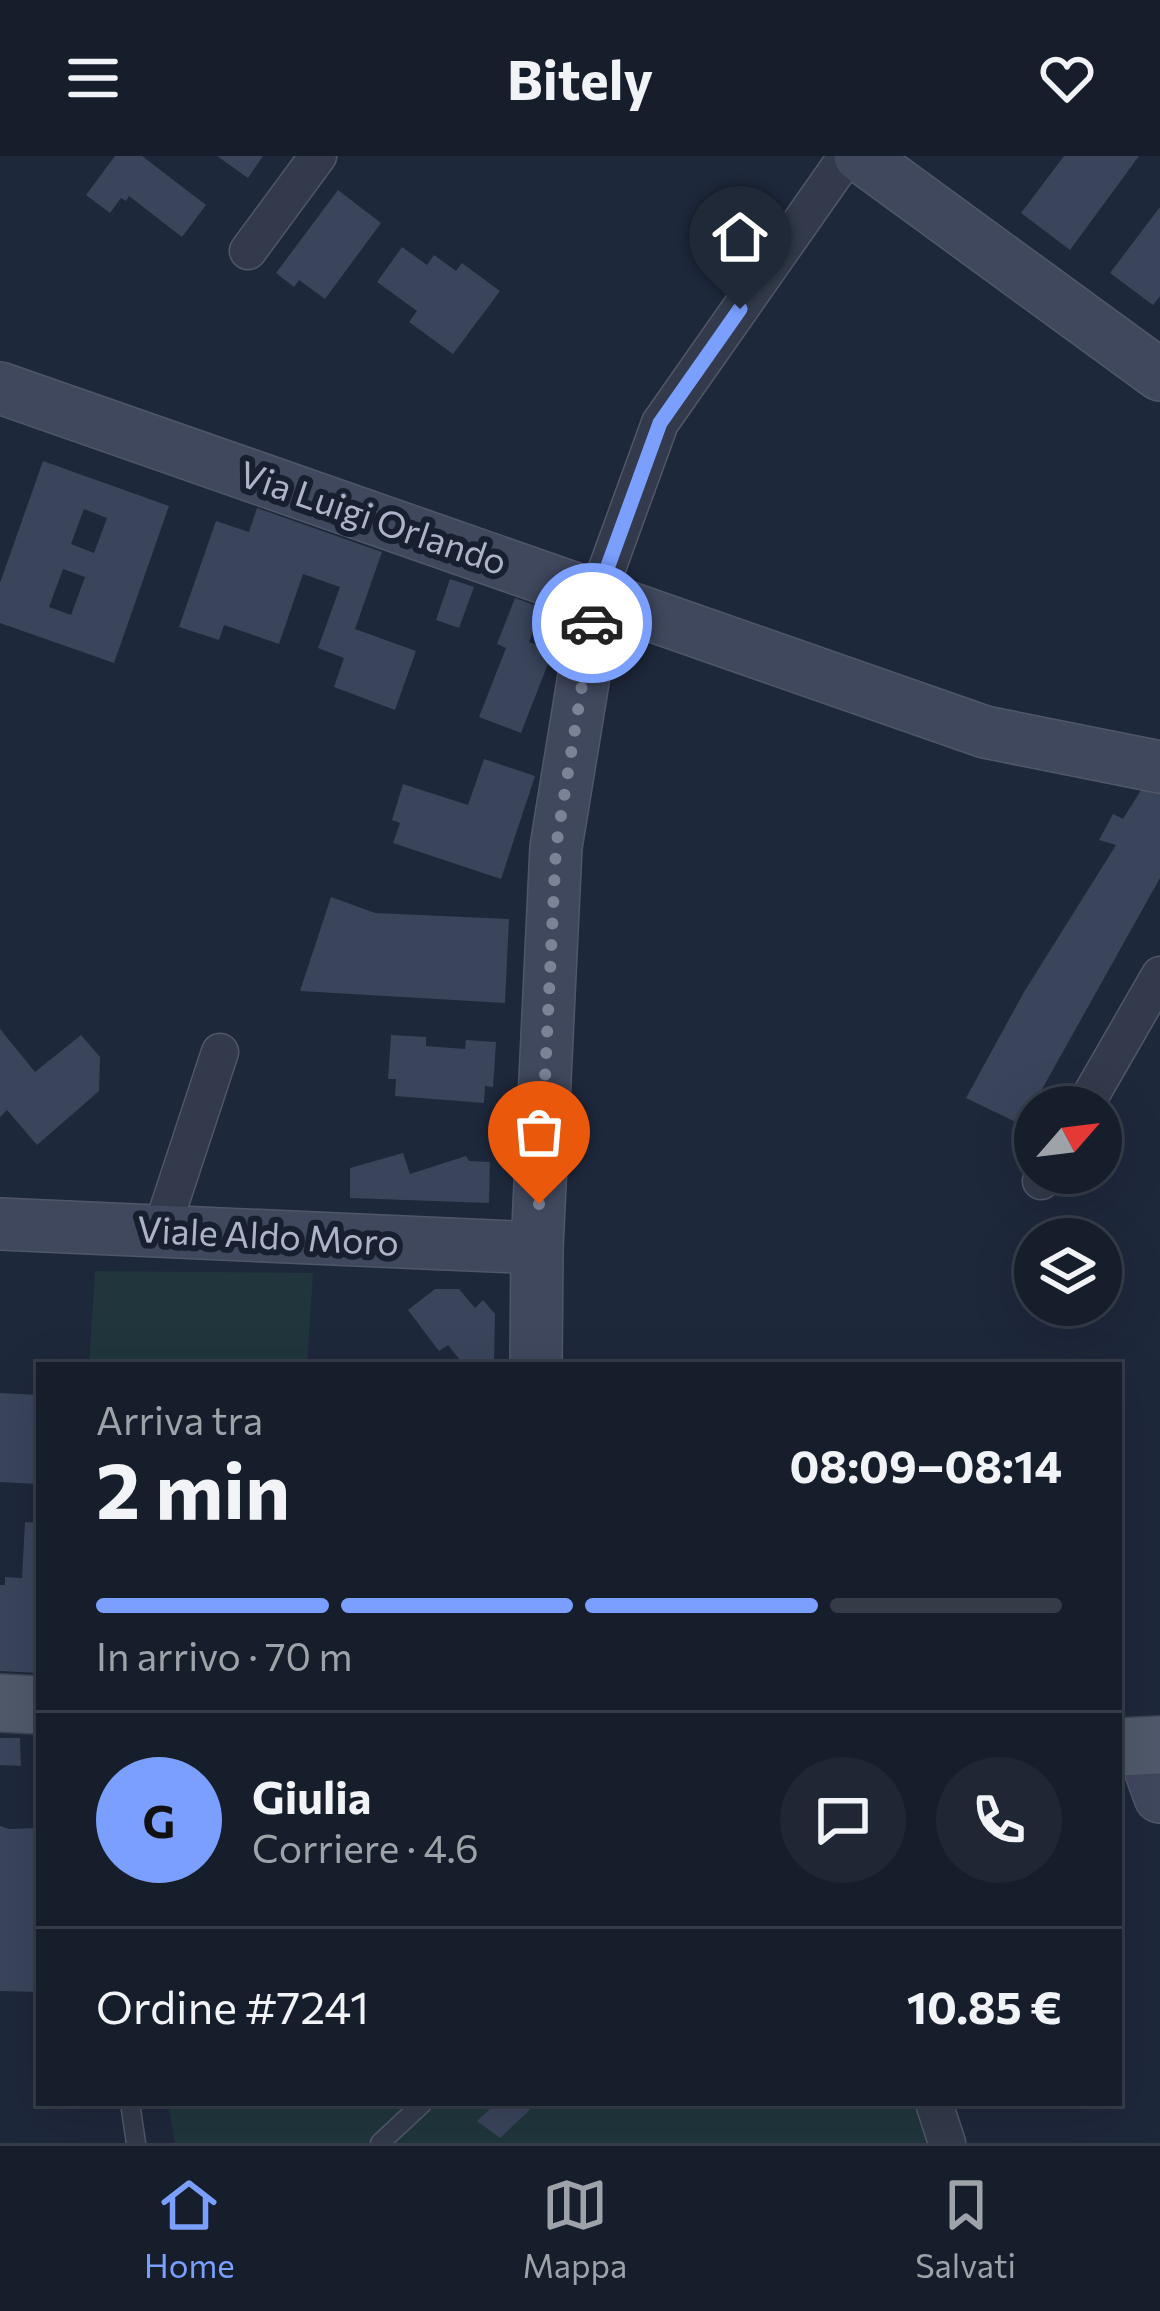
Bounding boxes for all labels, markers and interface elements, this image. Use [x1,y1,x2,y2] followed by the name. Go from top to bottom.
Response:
[60,45,126,111] icon: menu
[507,45,653,111] text: Bitely
[1034,45,1100,111] icon: heart
[689,186,791,309] pin
[707,204,773,270] icon: home
[234,450,513,582] street label: Via Luigi Orlando
[532,563,652,683] courier
[559,590,625,656] icon: car
[488,1081,590,1204] pin
[1014,1086,1122,1194] north arrow
[1014,1086,1122,1326] map controls
[506,1099,572,1165] icon: bag
[136,1205,400,1263] street label: Viale Aldo Moro
[1014,1218,1122,1326] button: layers
[96,1395,263,1443] text: Arriva tra
[789,1437,1062,1492] text: 08:09–08:14
[96,1440,290,1535] text: 2 min
[96,1631,353,1679] text: In arrivo · 70 m
[780,1757,906,1883] button: chat
[936,1757,1062,1883] button: phone
[252,1768,372,1823] text: Giulia
[143,1792,175,1847] text: G
[252,1823,479,1871] text: Corriere · 4.6
[96,1978,369,2033] text: Ordine #7241
[907,1978,1062,2033] text: 10.85 €
[144,2172,235,2285] tab: Home
[522,2172,627,2285] tab: Mappa
[915,2172,1016,2285] tab: Salvati

